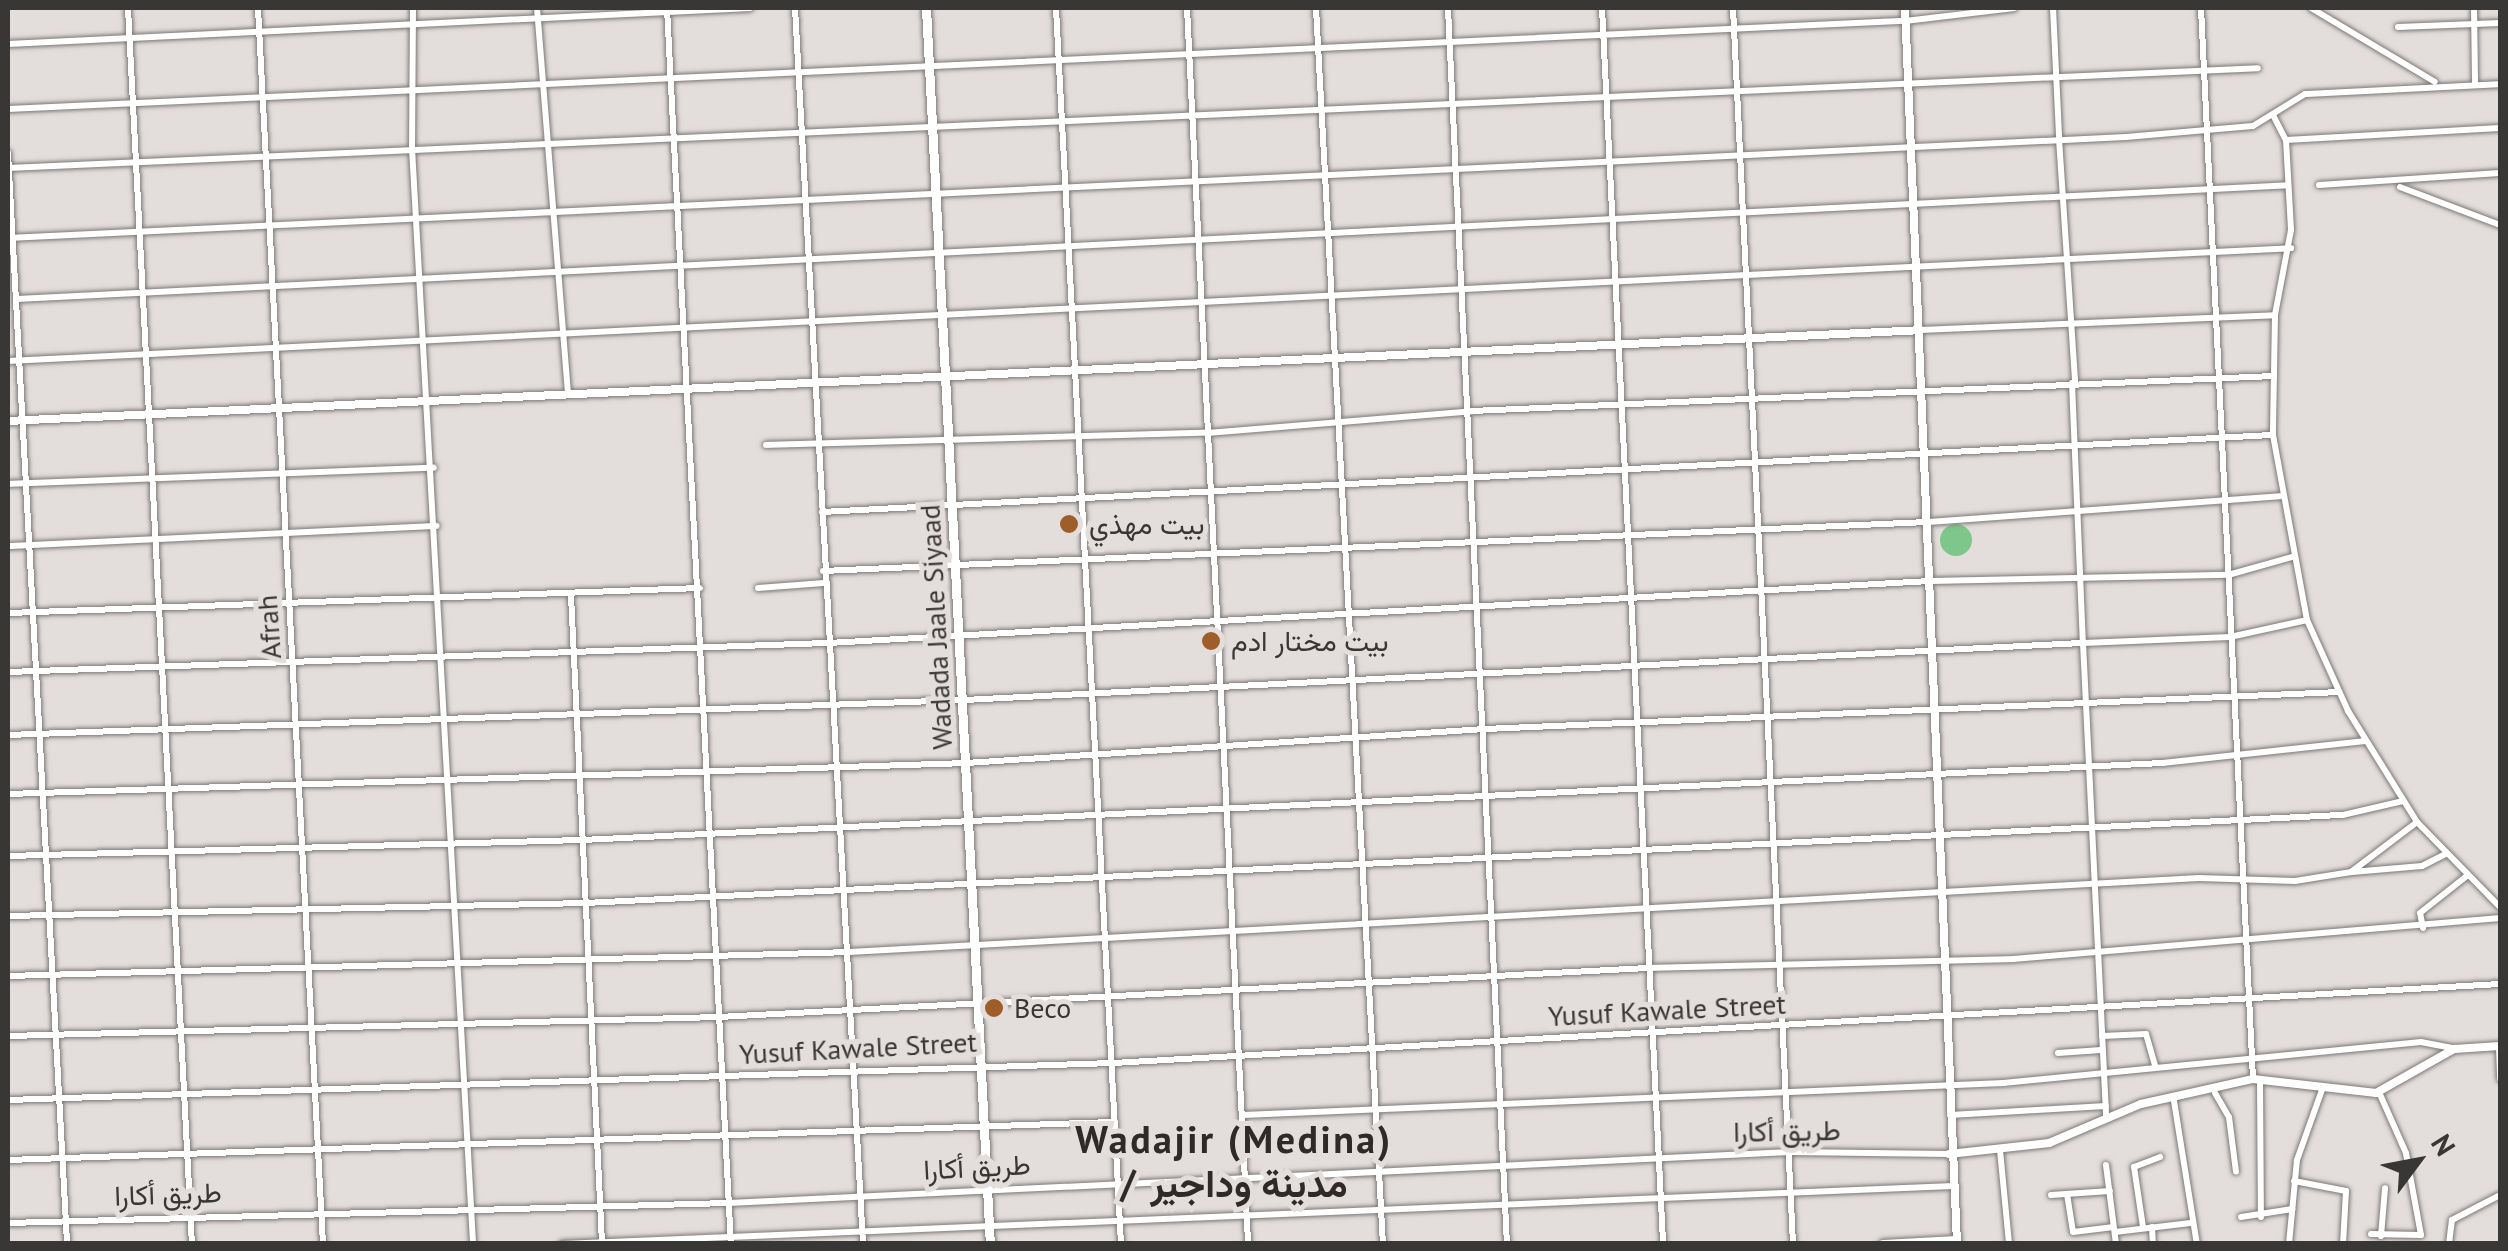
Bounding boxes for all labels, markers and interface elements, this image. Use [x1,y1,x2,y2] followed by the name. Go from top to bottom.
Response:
[913,504,959,750] street label: Wadada Jaale Siyaad
[1089,507,1204,541] place label: بيت مهذي
[1058,513,1080,535] marker: بيت مهذي
[250,594,288,660] street label: Afrah
[1231,624,1389,658] place label: بيت مختار ادم
[1200,630,1222,652] marker: بيت مختار ادم
[1547,987,1787,1033] street label: Yusuf Kawale Street
[1014,991,1071,1025] place label: Beco
[983,997,1005,1019] marker: Beco
[738,1025,978,1071] street label: Yusuf Kawale Street
[2368,1111,2468,1211] north arrow
[1733,1113,1841,1149] street label: طريق أكارا
[1075,1116,1393,1206] district label: Wadajir (Medina) / مدينة وداجير
[2423,1127,2464,1162] text: N
[923,1147,1031,1187] street label: طريق أكارا
[114,1175,222,1213] street label: طريق أكارا

